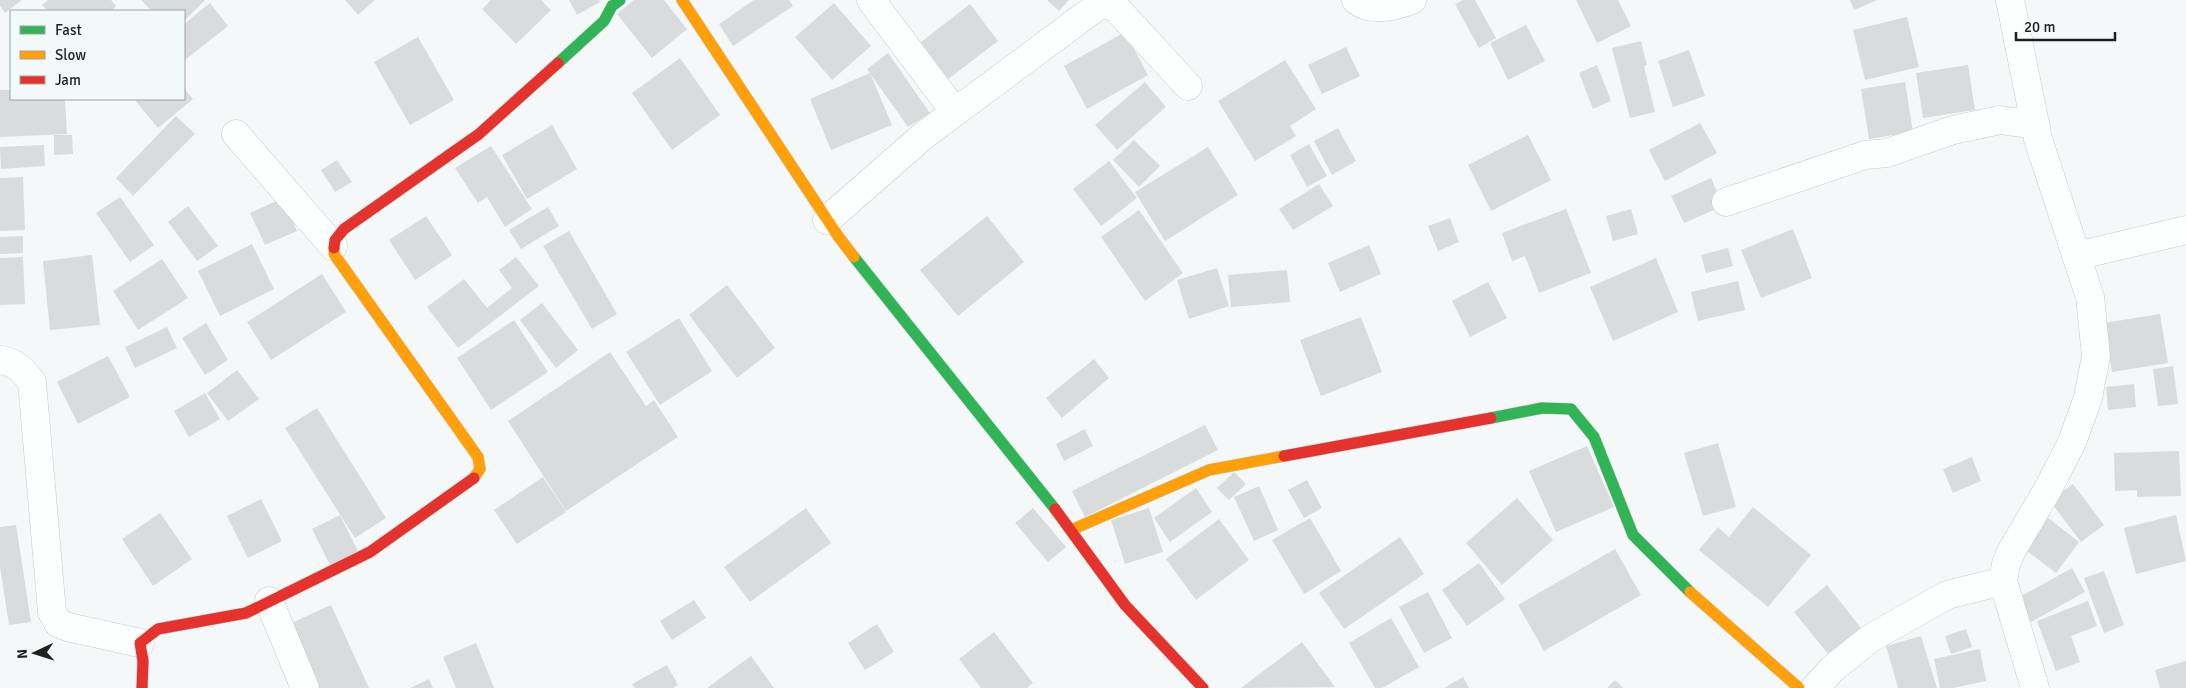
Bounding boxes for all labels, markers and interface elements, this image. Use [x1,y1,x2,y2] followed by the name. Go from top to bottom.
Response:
[10,10,185,100] legend
[2016,10,2115,42] scale bar
[2024,18,2055,36] text: 20 m
[55,21,82,39] text: Fast
[55,46,86,64] text: Slow
[55,71,81,89] text: Jam
[10,628,60,678] north arrow
[14,648,31,659] text: N

